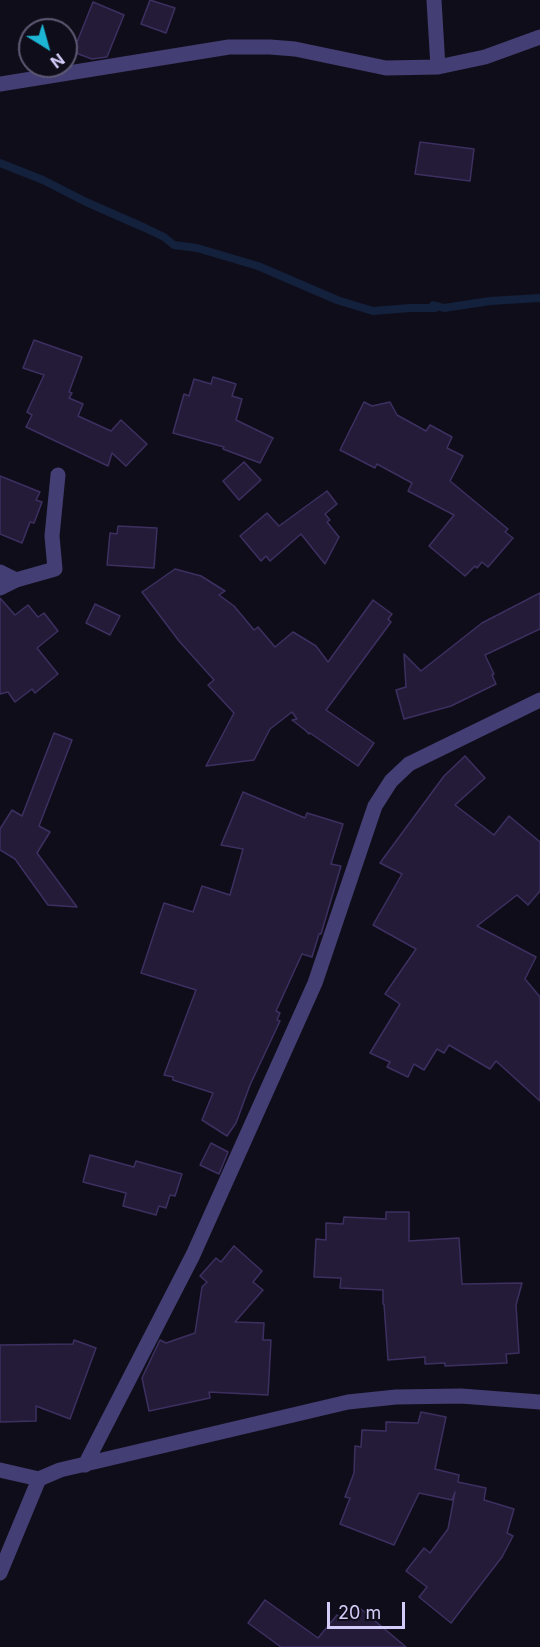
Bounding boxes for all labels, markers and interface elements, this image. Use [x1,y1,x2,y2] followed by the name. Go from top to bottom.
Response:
[18,18,78,78] north arrow
[47,49,69,72] text: N
[330,1590,408,1628] scale bar
[338,1602,381,1623] text: 20 m

